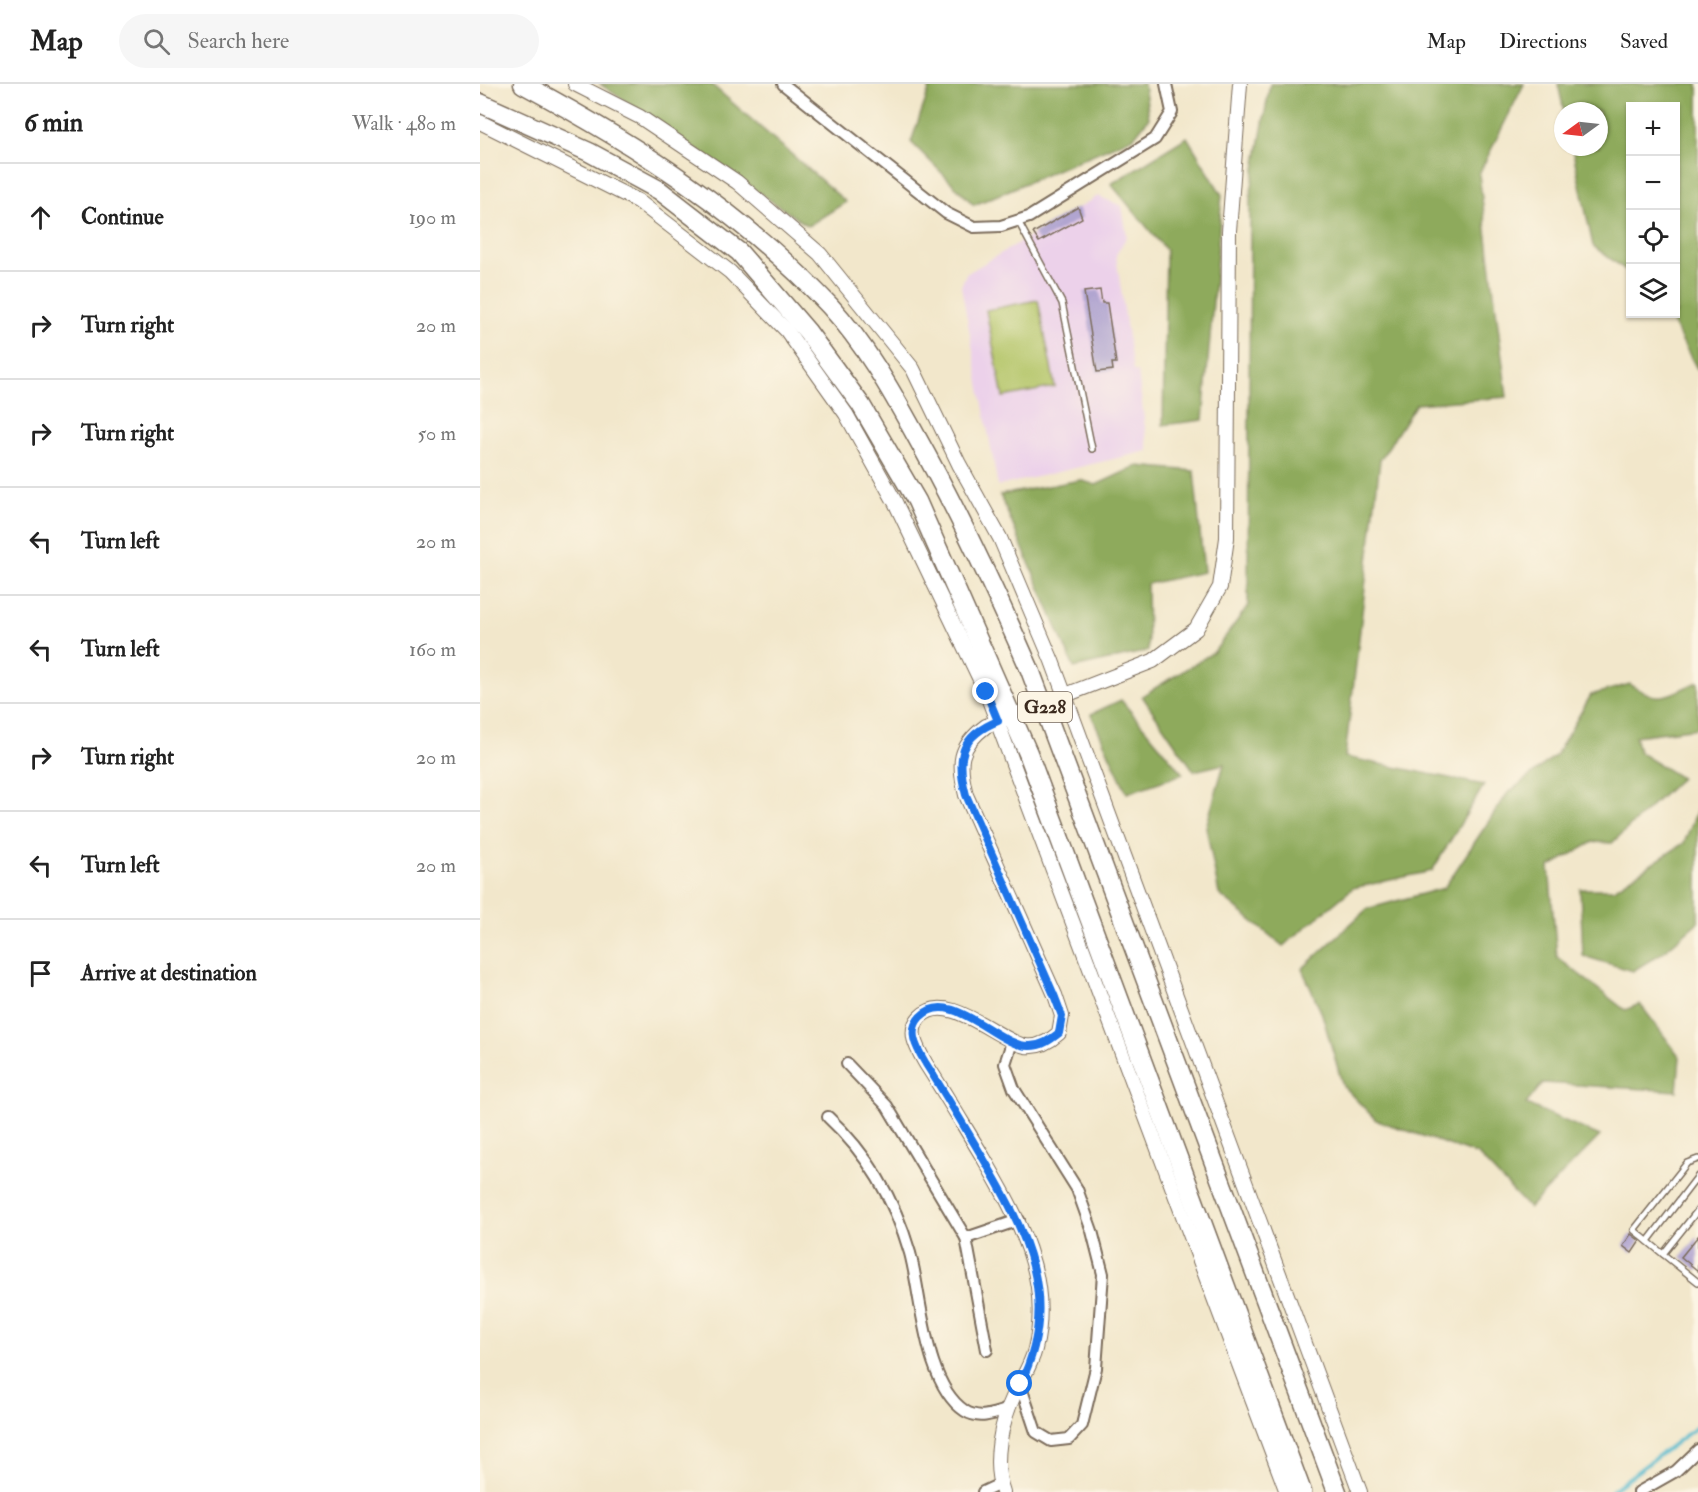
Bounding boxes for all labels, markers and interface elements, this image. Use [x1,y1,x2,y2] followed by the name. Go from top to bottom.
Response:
[119,14,539,68] search box
[30,24,83,59] text: Map
[140,25,173,58] icon: search
[188,27,289,55] text: Search here
[1426,28,1466,55] text: Map
[1499,28,1587,55] text: Directions
[1620,28,1668,55] text: Saved
[1554,102,1608,156] north arrow
[1626,102,1680,318] map controls
[1626,102,1680,156] button: +
[24,107,83,139] text: 6 min
[352,111,456,136] text: Walk · 480 m
[1626,156,1680,210] button: −
[24,201,57,234] icon: ahead
[81,203,164,231] text: Continue
[409,205,456,230] text: 190 m
[1626,210,1680,264] button: locate
[1626,264,1680,318] button: layers
[24,309,57,342] icon: right
[81,311,174,339] text: Turn right
[416,313,456,338] text: 20 m
[24,417,57,450] icon: right
[81,419,174,447] text: Turn right
[417,421,456,446] text: 50 m
[24,525,57,558] icon: left
[81,527,160,555] text: Turn left
[416,529,456,554] text: 20 m
[24,633,57,666] icon: left
[81,635,160,663] text: Turn left
[409,637,456,662] text: 160 m
[972,678,998,704] route end
[1018,692,1072,722] road number: G228
[24,741,57,774] icon: right
[81,743,174,771] text: Turn right
[416,745,456,770] text: 20 m
[24,849,57,882] icon: left
[81,851,160,879] text: Turn left
[416,853,456,878] text: 20 m
[24,957,57,990] icon: arrive
[81,959,257,987] text: Arrive at destination
[1006,1370,1032,1396] route start

